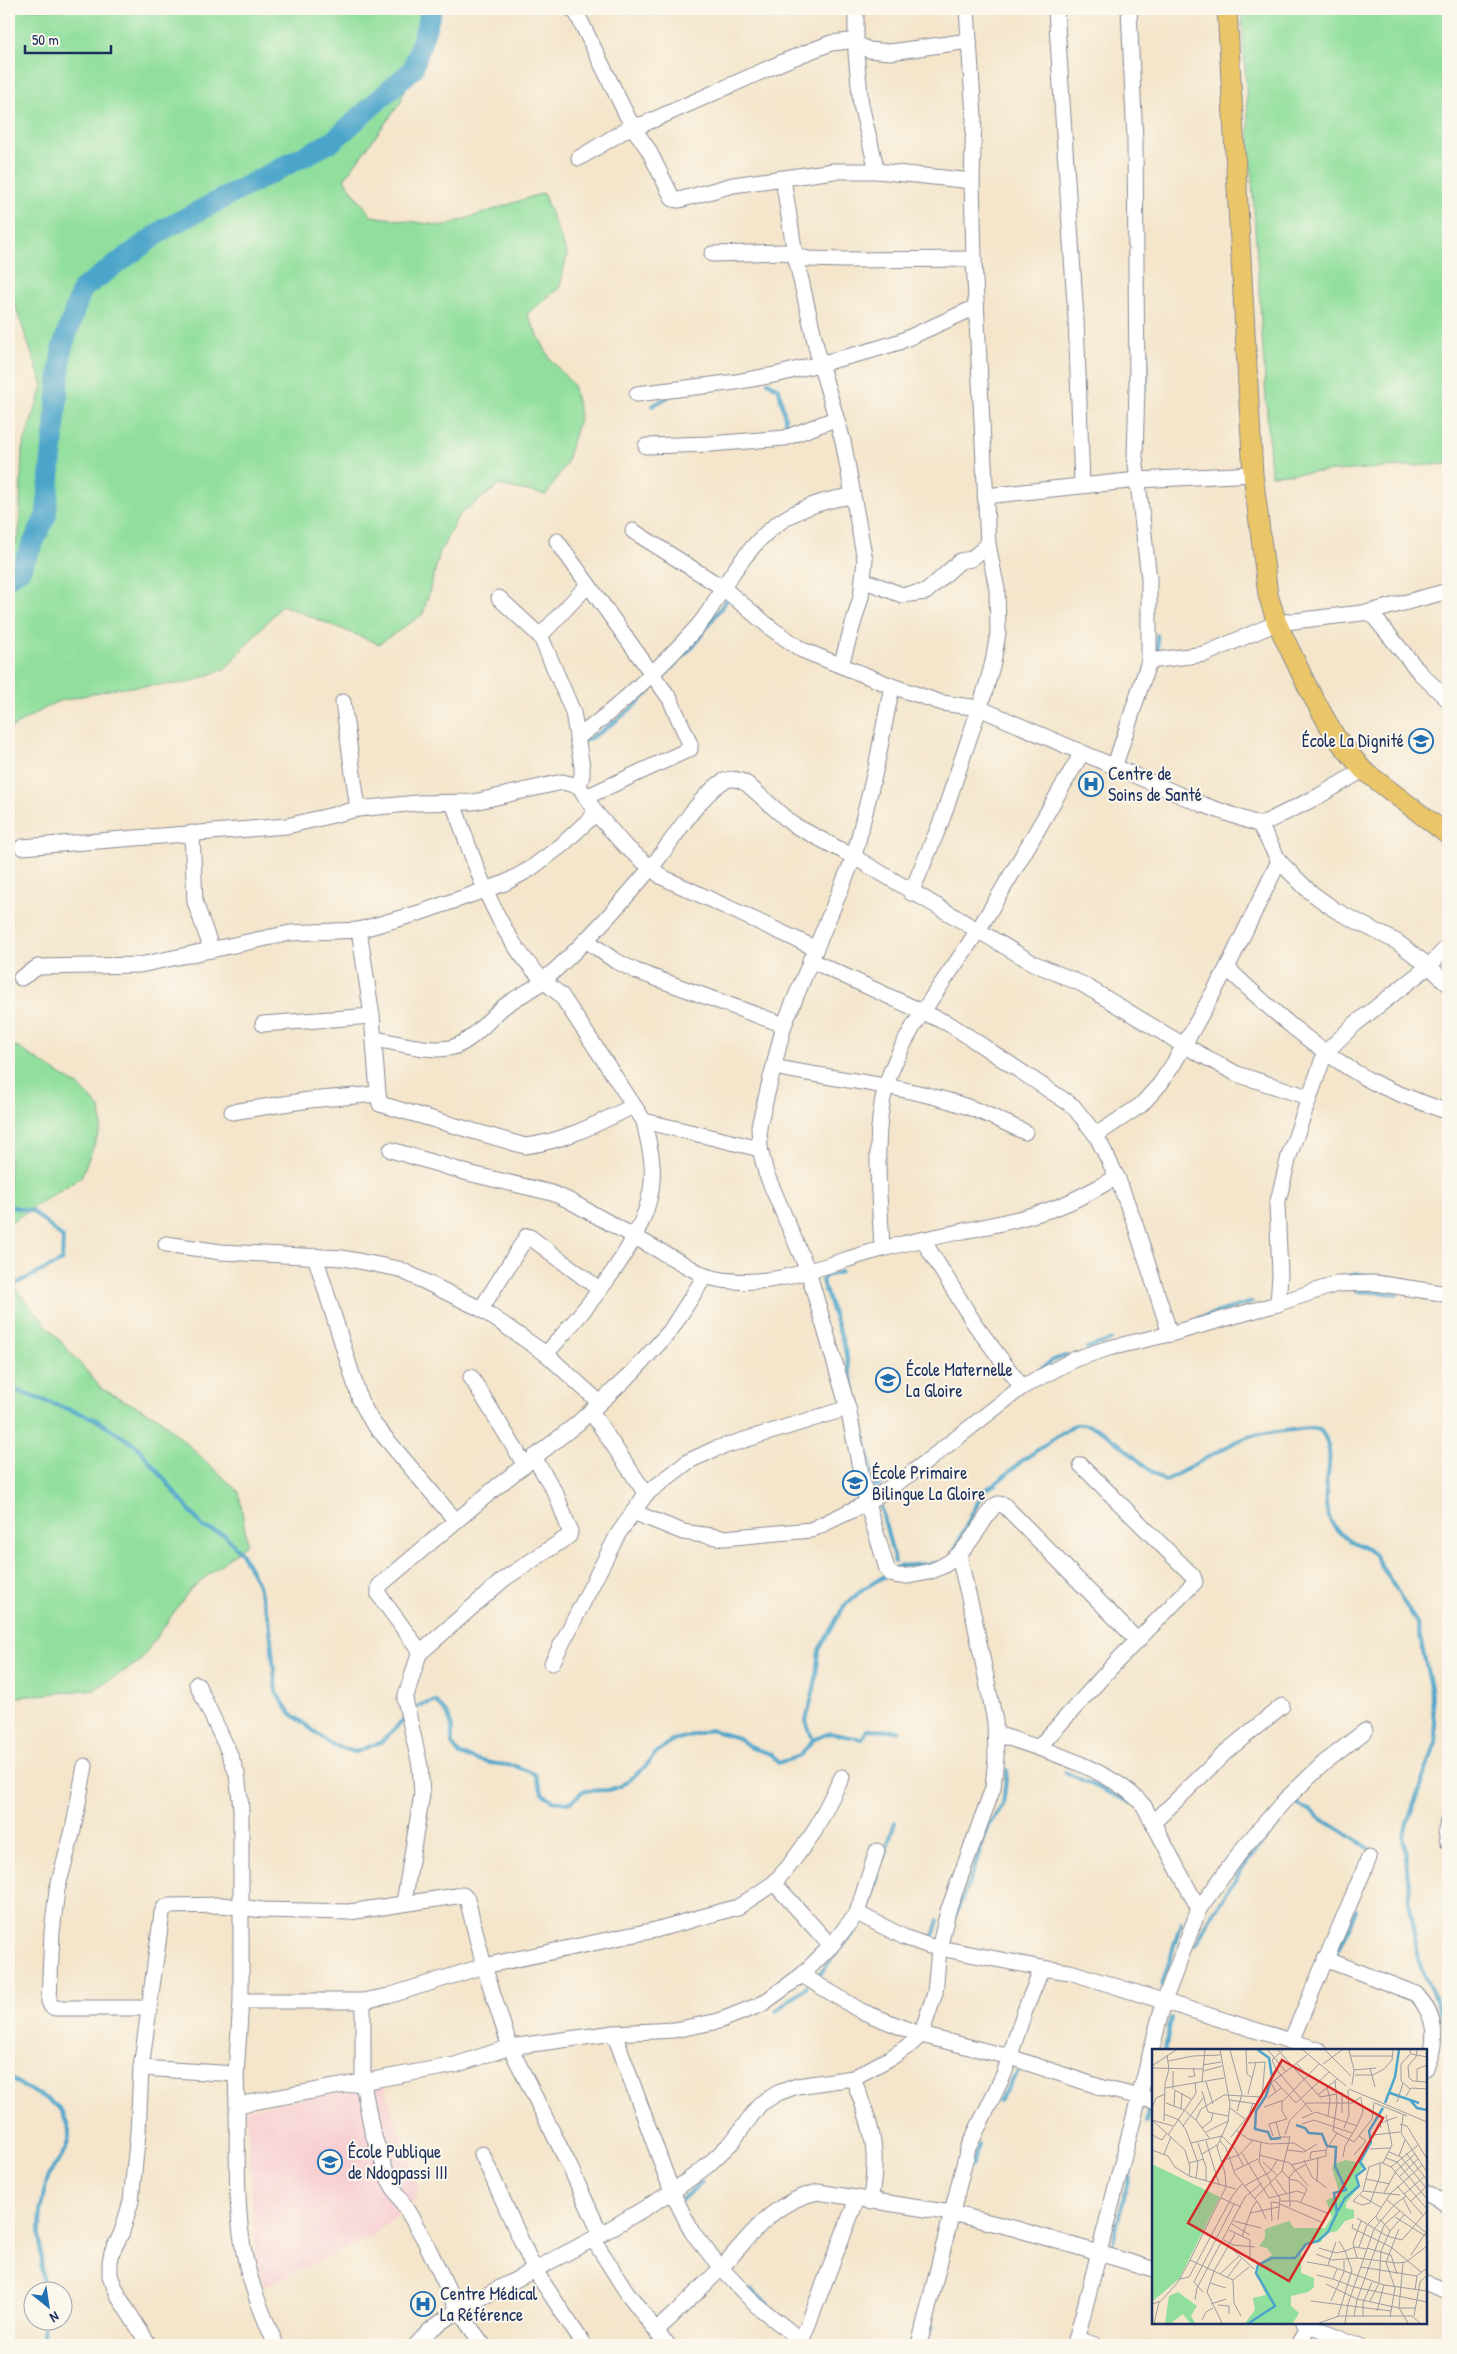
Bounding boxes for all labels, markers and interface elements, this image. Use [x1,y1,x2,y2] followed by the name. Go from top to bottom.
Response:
[25,22,111,54] scale bar
[32,29,59,50] text: 50 m
[1302,728,1404,753] place label: École La Dignité
[1408,728,1434,754] school or university icon: École La Dignité
[1108,761,1202,807] place label: Centre de Soins de Santé
[1078,771,1104,797] hospital icon: Centre de Soins de Santé
[906,1357,1013,1403] place label: École Maternelle La Gloire
[875,1367,901,1393] school or university icon: École Maternelle La Gloire
[872,1460,985,1506] place label: École Primaire Bilingue La Gloire
[842,1470,868,1496] school or university icon: École Primaire Bilingue La Gloire
[1152,2049,1427,2324] inset map
[348,2139,448,2185] place label: École Publique de Ndogpassi III
[317,2149,343,2175] school or university icon: École Publique de Ndogpassi III
[440,2281,538,2327] place label: Centre Médical La Référence
[22,2282,72,2332] north arrow
[410,2291,436,2317] hospital icon: Centre Médical La Référence
[46,2308,63,2328] text: N

